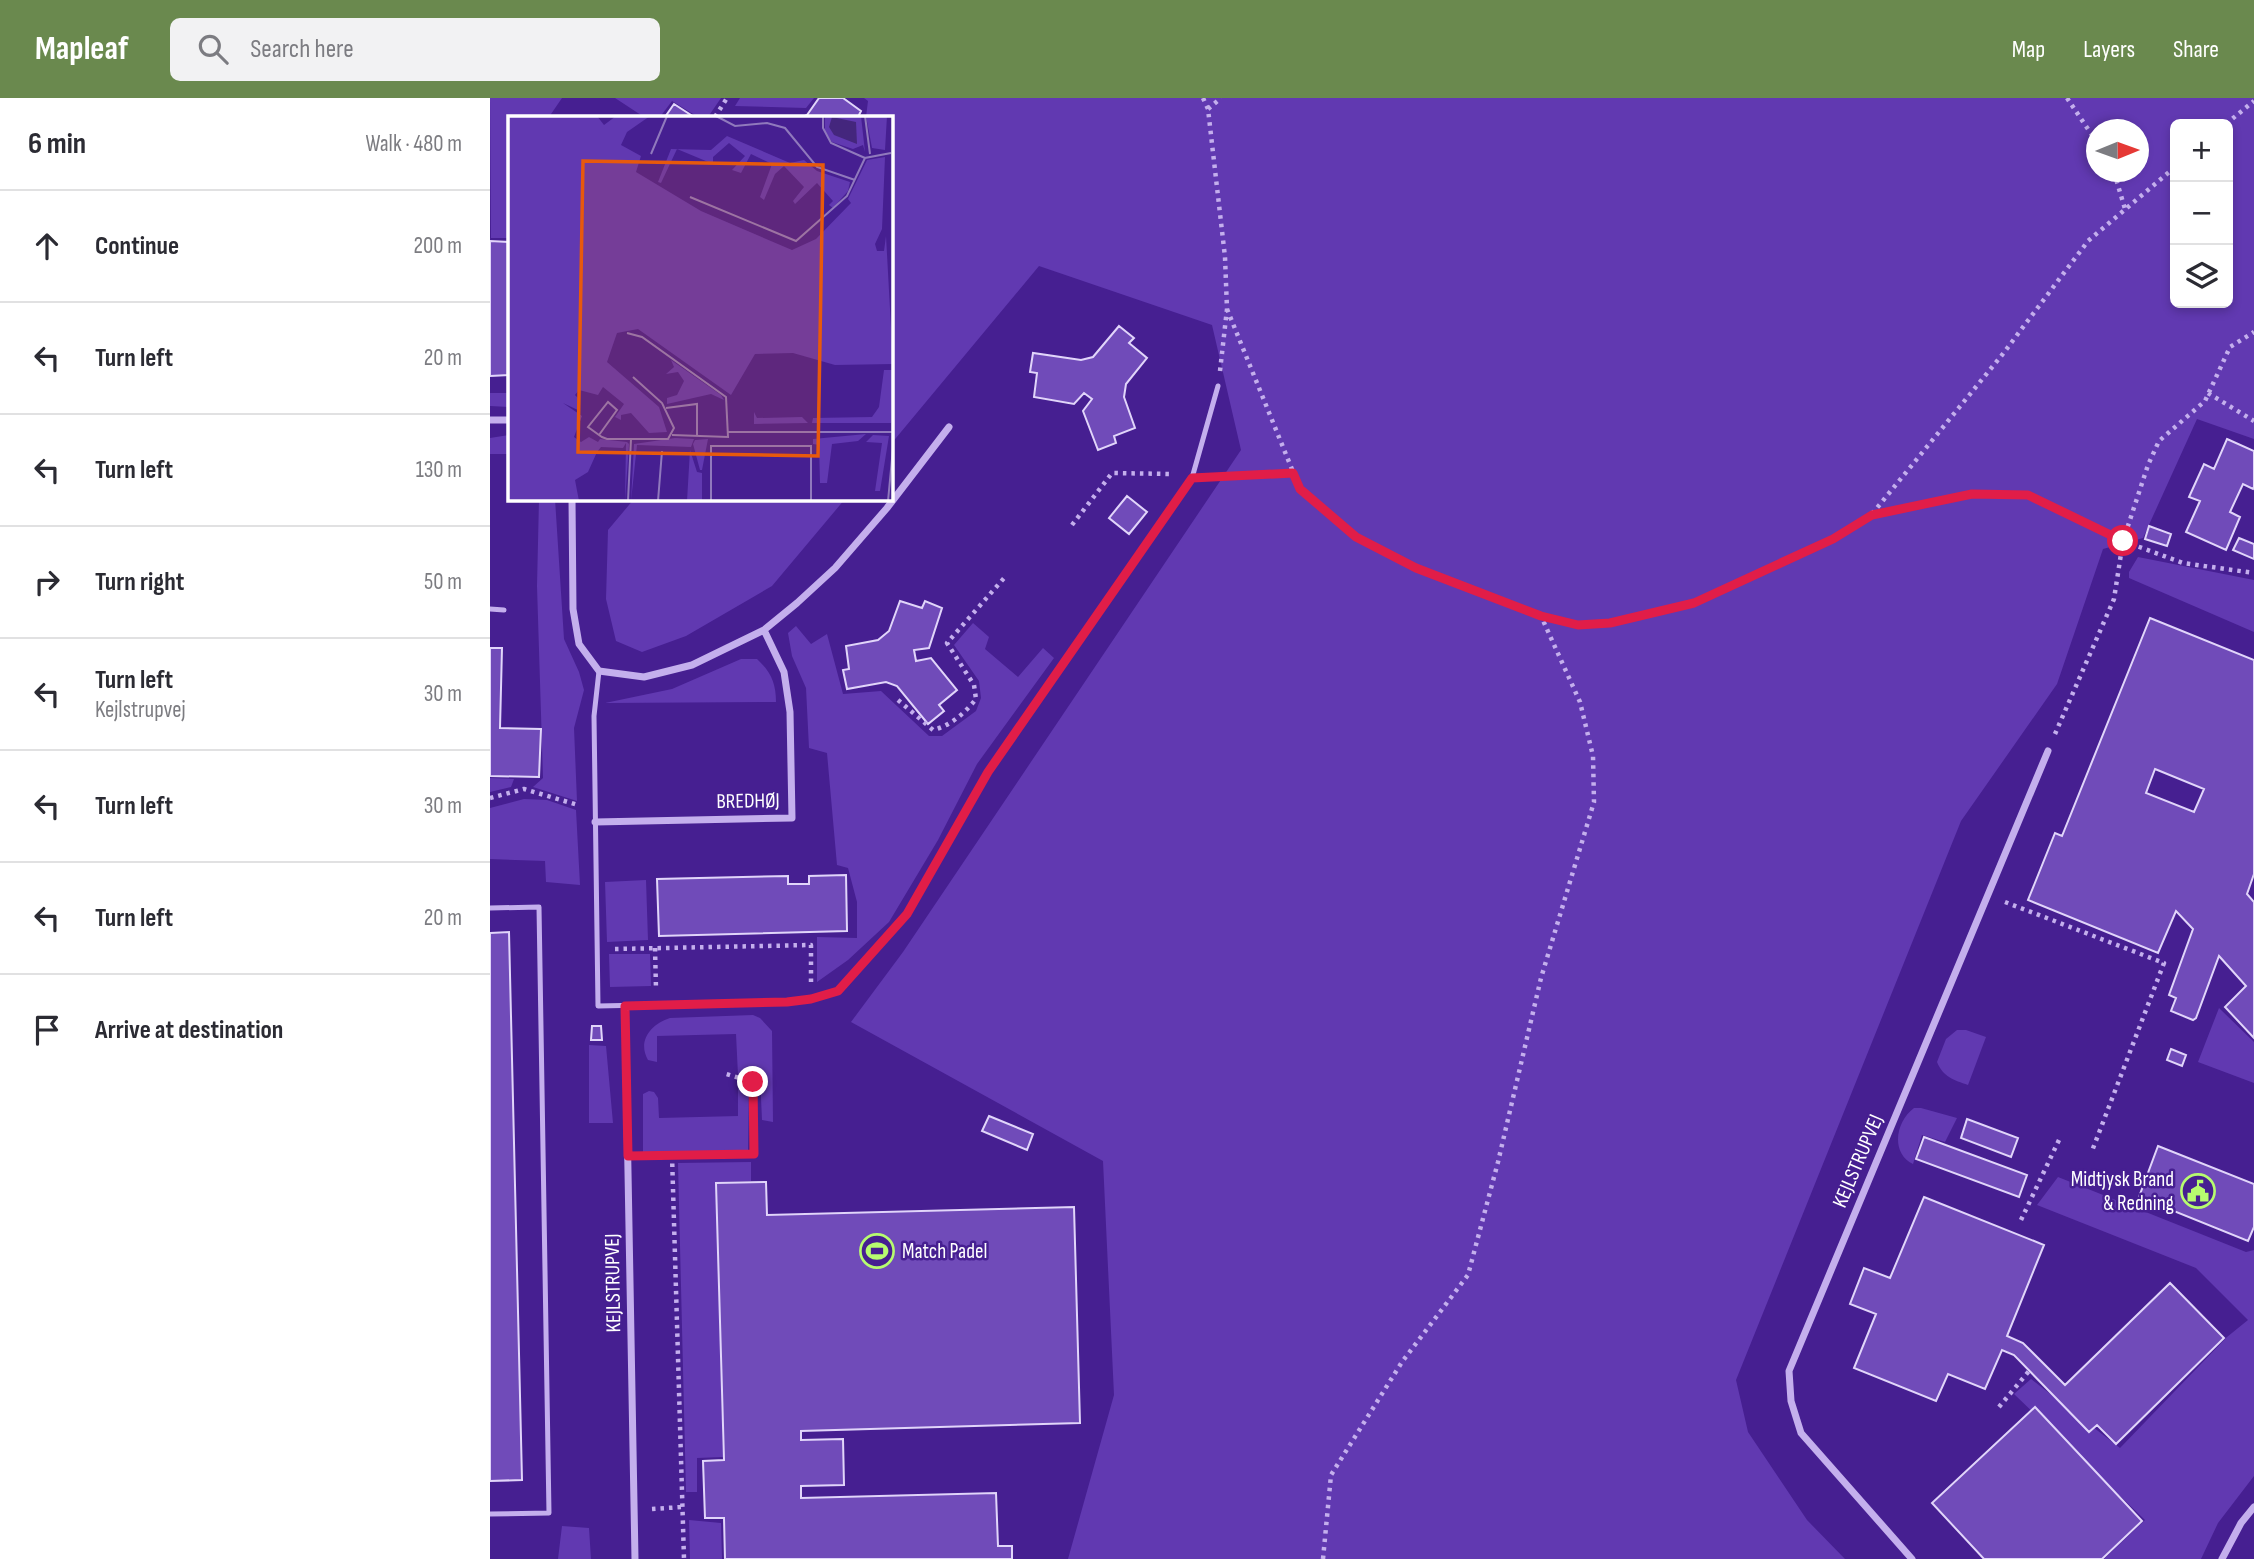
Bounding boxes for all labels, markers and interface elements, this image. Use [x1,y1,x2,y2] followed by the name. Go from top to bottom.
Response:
[170,18,660,81] search box
[35,29,128,69] text: Mapleaf
[194,30,232,68] icon: search
[250,34,354,65] text: Search here
[2012,35,2045,64] text: Map
[2083,35,2135,64] text: Layers
[2173,35,2219,64] text: Share
[508,116,892,500] inset map
[2086,119,2149,182] north arrow
[2170,119,2233,308] map controls
[2170,119,2233,182] button: +
[28,126,86,162] text: 6 min
[365,130,462,158] text: Walk · 480 m
[2170,182,2233,245] button: −
[28,227,66,265] icon: ahead
[95,231,179,262] text: Continue
[414,232,462,260] text: 200 m
[2170,245,2233,308] button: layers
[28,339,66,377] icon: left
[95,343,173,374] text: Turn left
[424,344,462,372] text: 20 m
[28,451,66,489] icon: left
[95,455,173,486] text: Turn left
[416,456,462,484] text: 130 m
[2107,525,2138,556] route start
[28,563,66,601] icon: right
[95,567,184,598] text: Turn right
[424,568,462,596] text: 50 m
[95,665,173,696] text: Turn left
[28,675,66,713] icon: left
[424,680,462,708] text: 30 m
[95,696,186,724] text: Kejlstrupvej
[28,787,66,825] icon: left
[716,788,780,814] street label: BREDHØJ
[95,791,173,822] text: Turn left
[424,792,462,820] text: 30 m
[28,899,66,937] icon: left
[95,903,173,934] text: Turn left
[424,904,462,932] text: 20 m
[28,1011,66,1049] icon: arrive
[95,1015,283,1046] text: Arrive at destination
[737,1066,768,1097] route end
[1827,1111,1889,1211] street label: KEJLSTRUPVEJ
[2071,1167,2174,1216] place label: Midtjysk Brand & Redning
[2179,1172,2217,1210] public building icon: Midtjysk Brand & Redning
[858,1232,896,1270] sports icon: Match Padel
[600,1233,626,1333] street label: KEJLSTRUPVEJ
[902,1239,987,1264] place label: Match Padel

